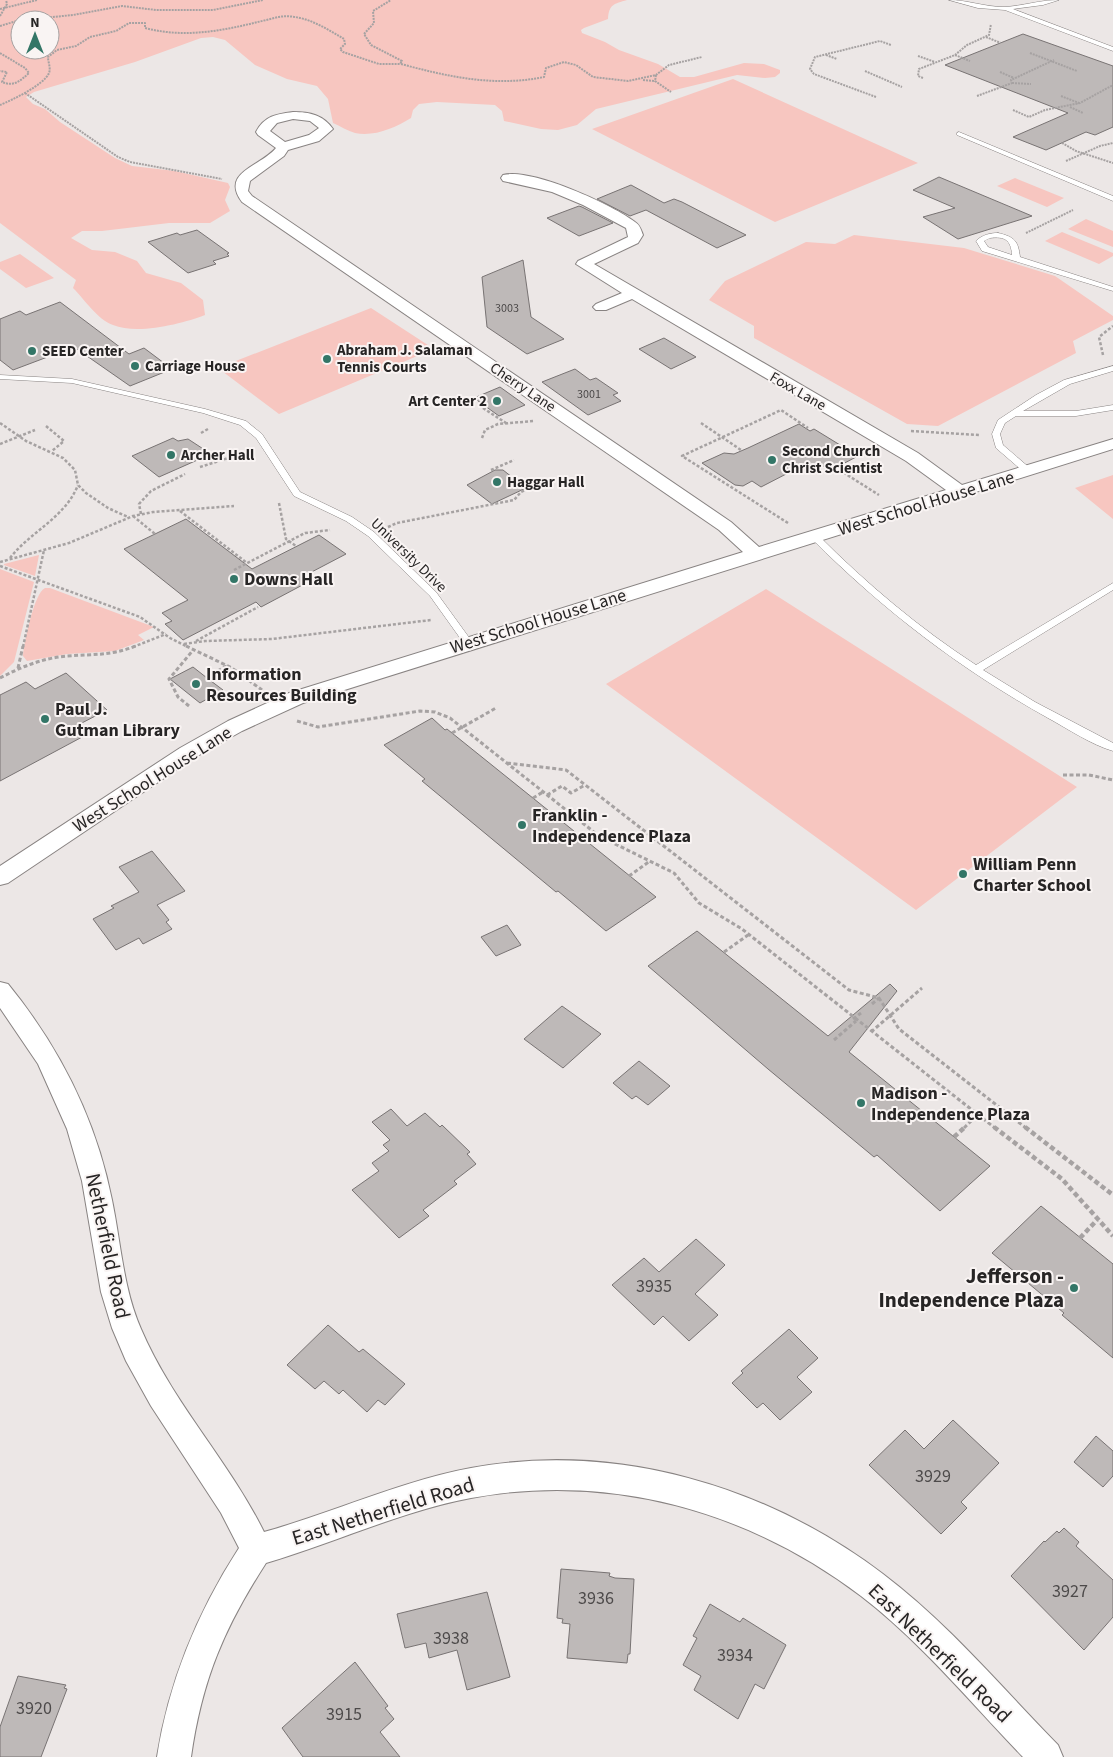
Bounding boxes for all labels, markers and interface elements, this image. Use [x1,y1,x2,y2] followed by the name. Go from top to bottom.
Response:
[10,10,60,60] north arrow
[30,13,40,33] text: N
[495,300,519,317] house number: 3003
[336,340,472,378] place label: Abraham J. Salaman Tennis Courts
[42,341,124,362] place label: SEED Center
[26,345,38,357] marker: SEED Center
[321,353,333,365] marker: Abraham J. Salaman Tennis Courts
[145,356,246,377] place label: Carriage House
[486,358,560,417] street label: Cherry Lane
[129,360,141,372] marker: Carriage House
[766,367,830,416] street label: Foxx Lane
[577,386,601,403] house number: 3001
[407,391,487,412] place label: Art Center 2
[491,395,503,407] marker: Art Center 2
[782,441,883,479] place label: Second Church Christ Scientist
[180,445,255,466] place label: Archer Hall
[165,449,177,461] marker: Archer Hall
[766,454,778,466] marker: Second Church Christ Scientist
[835,465,1017,542] street label: West School House Lane
[507,472,585,493] place label: Haggar Hall
[491,476,503,488] marker: Haggar Hall
[366,514,451,597] street label: University Drive
[244,567,333,592] place label: Downs Hall
[228,573,240,585] marker: Downs Hall
[447,583,629,660] street label: West School House Lane
[206,662,357,708] place label: Information Resources Building
[190,678,202,690] marker: Information Resources Building
[55,697,180,743] place label: Paul J. Gutman Library
[39,713,51,725] marker: Paul J. Gutman Library
[68,720,237,839] street label: West School House Lane
[532,803,691,849] place label: Franklin - Independence Plaza
[516,819,528,831] marker: Franklin - Independence Plaza
[973,852,1091,898] place label: William Penn Charter School
[957,868,969,880] marker: William Penn Charter School
[871,1081,1030,1127] place label: Madison - Independence Plaza
[855,1097,867,1109] marker: Madison - Independence Plaza
[78,1170,138,1322] street label: Netherfield Road
[879,1261,1064,1315] place label: Jefferson - Independence Plaza
[636,1274,672,1299] house number: 3935
[1068,1282,1080,1294] marker: Jefferson - Independence Plaza
[915,1464,951,1489] house number: 3929
[288,1469,478,1553] street label: East Netherfield Road
[861,1576,1019,1730] street label: East Netherfield Road
[1052,1579,1088,1604] house number: 3927
[578,1586,614,1611] house number: 3936
[433,1626,469,1651] house number: 3938
[717,1643,753,1668] house number: 3934
[16,1696,52,1721] house number: 3920
[326,1702,362,1727] house number: 3915

